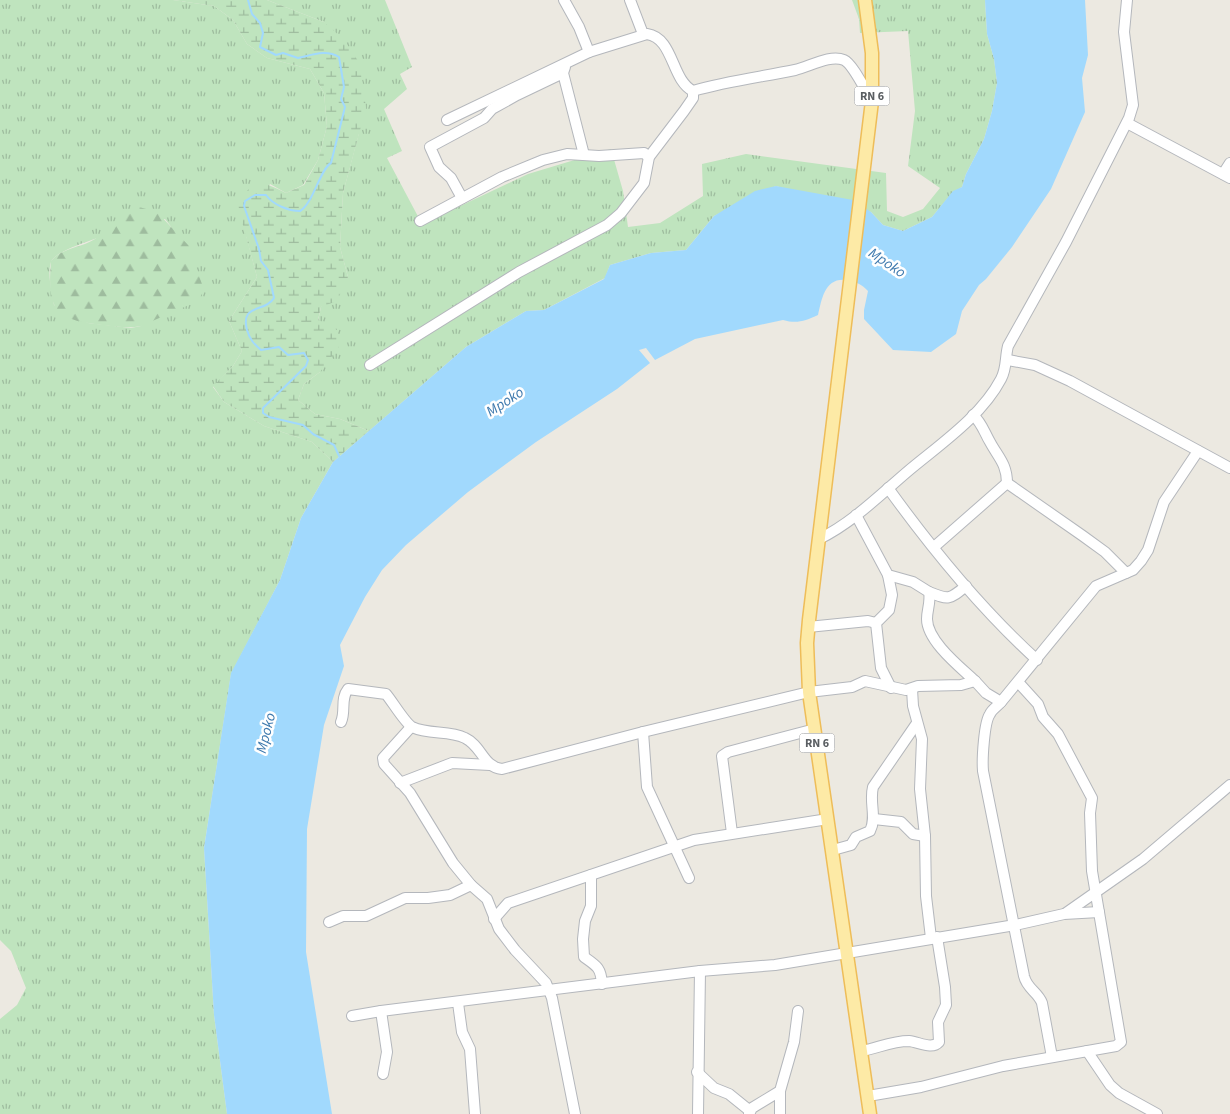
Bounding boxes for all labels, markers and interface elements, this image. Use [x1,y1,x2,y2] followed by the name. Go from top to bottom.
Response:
[854,86,890,105] road number: RN 6
[864,243,910,283] water label: Mpoko
[482,382,528,422] water label: Mpoko
[251,710,281,755] water label: Mpoko
[800,734,834,752] road number: RN 6

